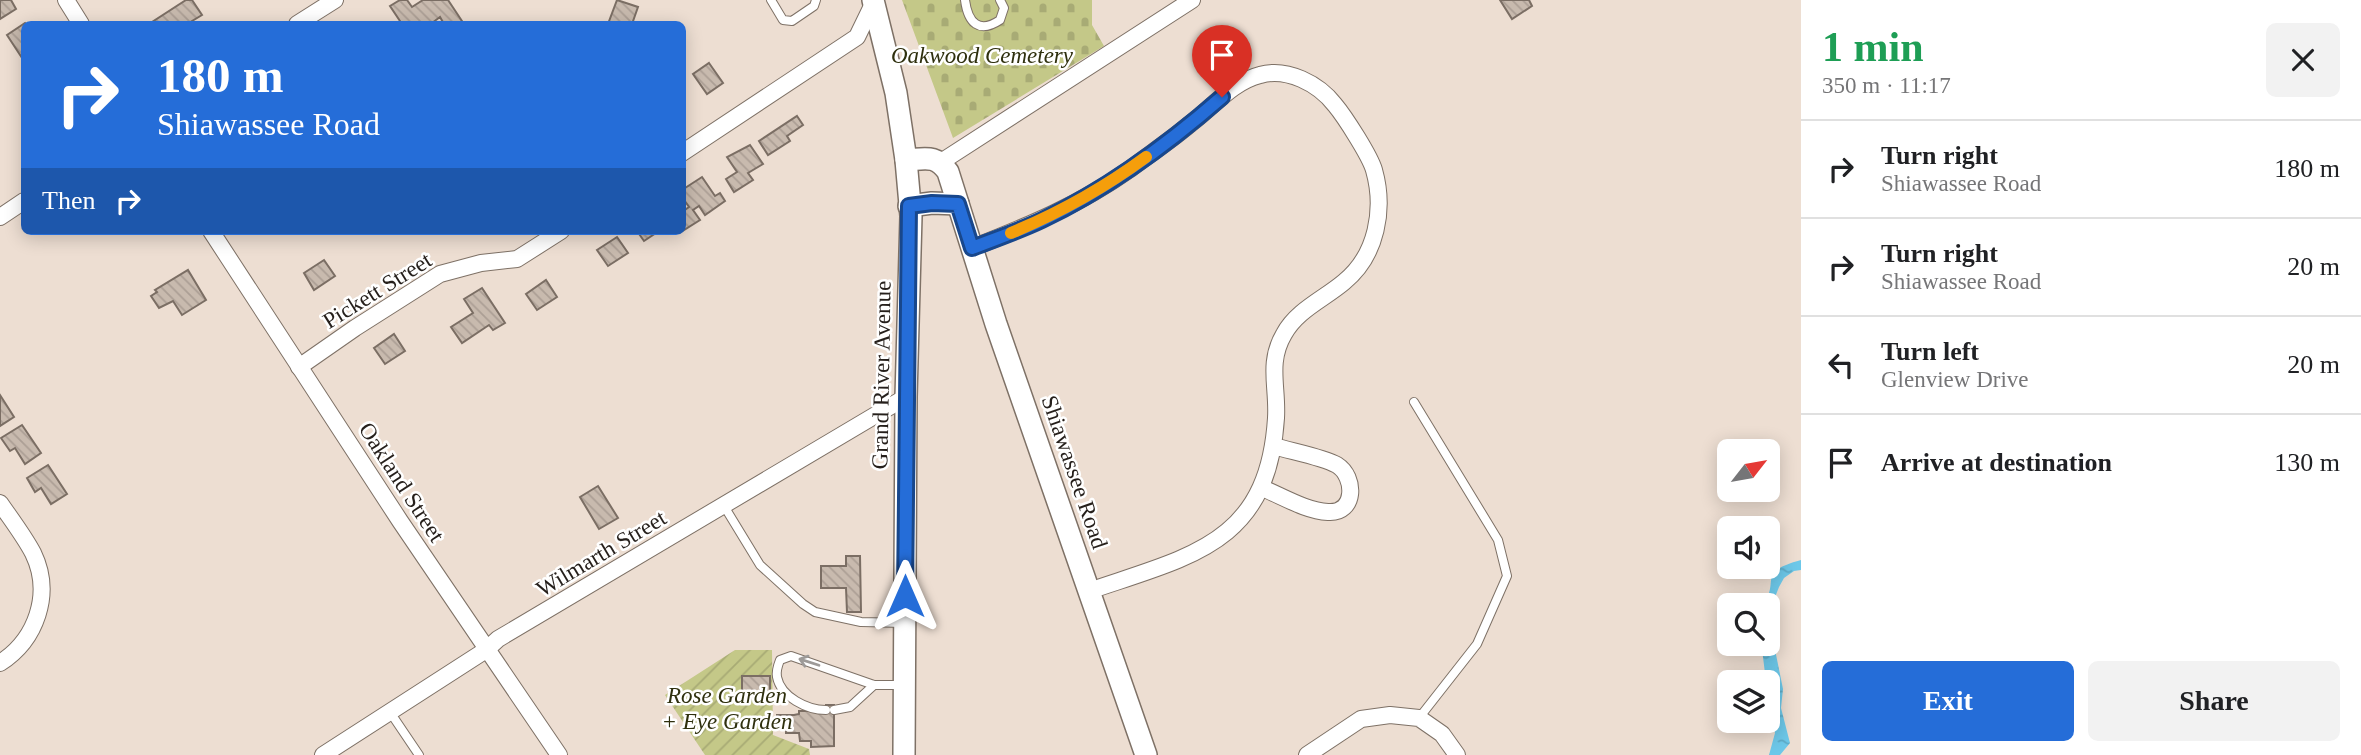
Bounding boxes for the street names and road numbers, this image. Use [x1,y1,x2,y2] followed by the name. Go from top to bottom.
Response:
[318,247,437,334] street label: Pickett Street
[867,280,896,470] street label: Grand River Avenue
[1037,392,1113,552] street label: Shiawassee Road
[354,418,450,547] street label: Oakland Street
[532,505,671,602] street label: Wilmarth Street

